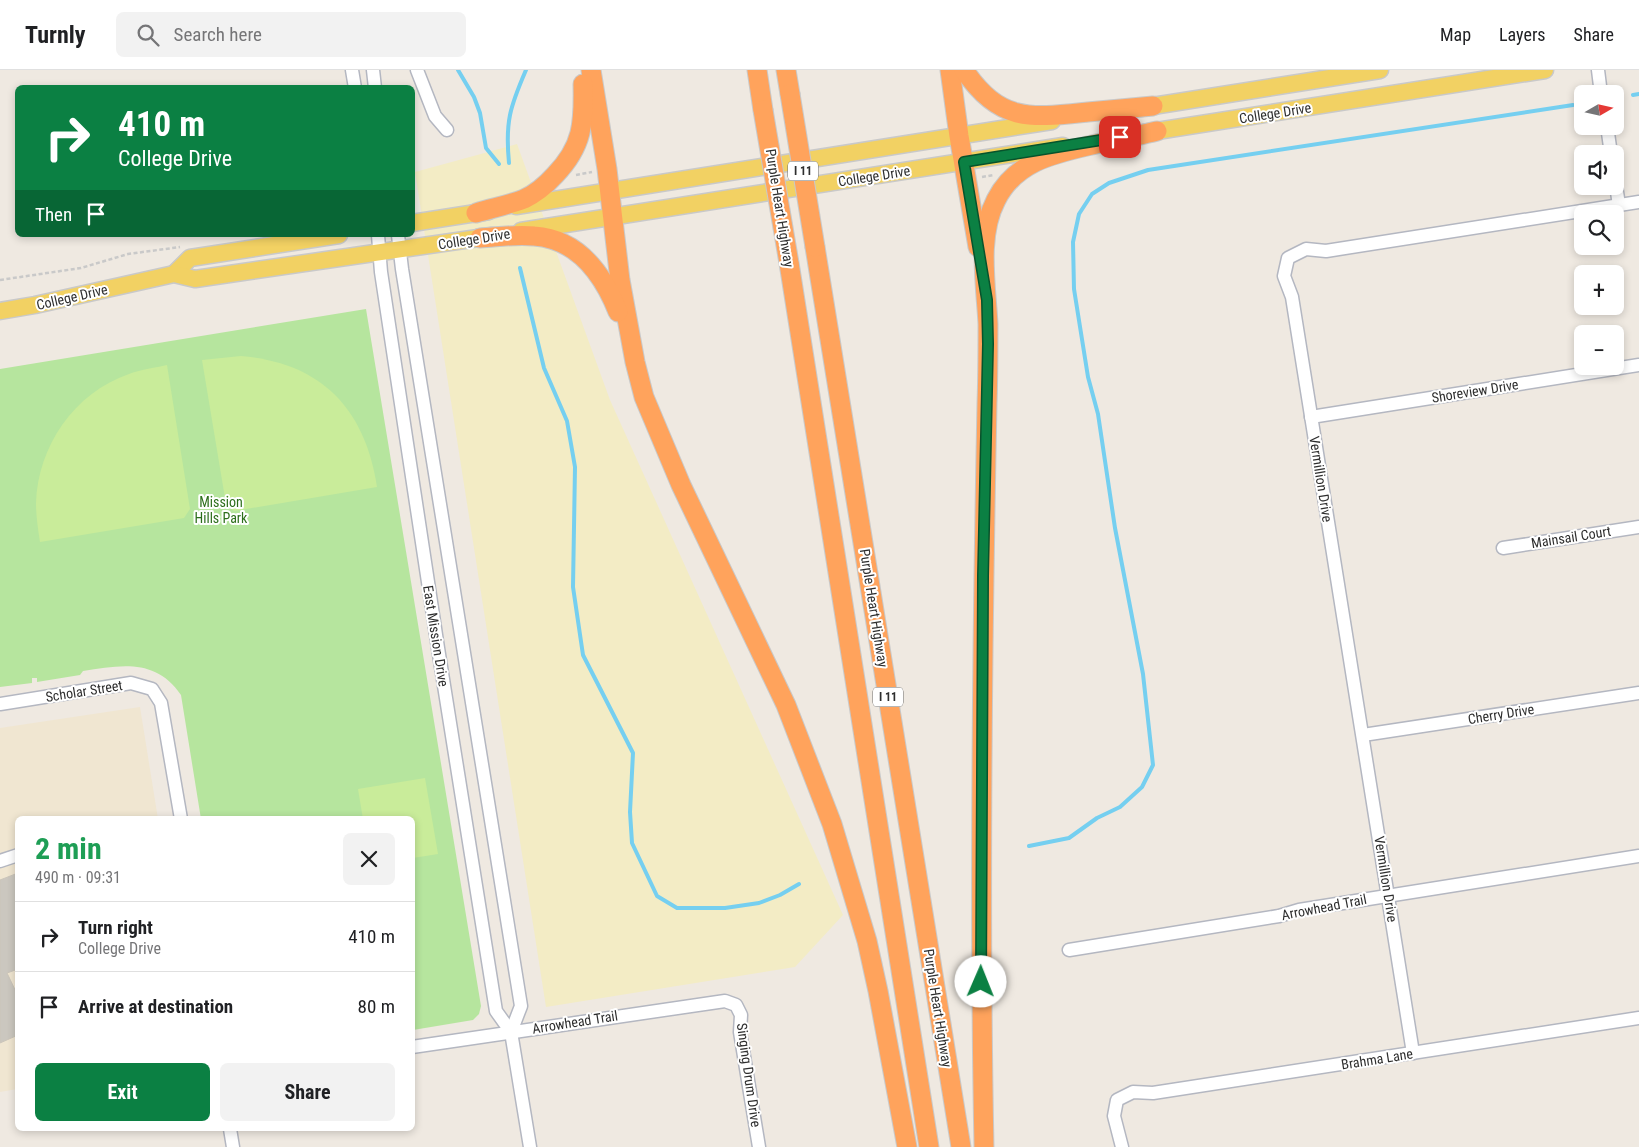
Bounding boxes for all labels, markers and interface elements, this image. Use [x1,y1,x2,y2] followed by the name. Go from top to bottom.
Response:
[116,12,466,57] search box
[25,21,86,49] text: Turnly
[134,21,162,49] icon: search
[174,23,262,46] text: Search here
[1440,24,1471,45] text: Map
[1499,24,1546,45] text: Layers
[1574,24,1614,45] text: Share
[1574,85,1624,135] north arrow
[1574,85,1624,375] map controls
[1238,99,1313,127] street label: College Drive
[118,104,205,145] text: 410 m
[35,105,100,170] icon: right
[1099,116,1141,158] pin
[1106,123,1134,151] icon: arrive
[1574,145,1624,195] button: sound
[118,146,232,171] text: College Drive
[763,148,797,269] street label: Purple Heart Highway
[788,162,818,180] road number: I 11
[837,162,912,190] street label: College Drive
[82,200,110,228] icon: arrive
[35,203,72,226] text: Then
[1574,205,1624,255] button: search
[437,225,512,253] street label: College Drive
[1574,265,1624,315] button: +
[35,281,110,313] street label: College Drive
[1574,325,1624,375] button: −
[1430,376,1520,406] street label: Shoreview Drive
[1306,435,1336,524] street label: Vermillion Drive
[195,494,248,526] park label: Mission Hills Park
[1530,523,1612,551] street label: Mainsail Court
[857,548,891,669] street label: Purple Heart Highway
[420,584,452,688] street label: East Mission Drive
[44,677,124,705] street label: Scholar Street
[873,688,903,706] road number: I 11
[1467,701,1536,727] street label: Cherry Drive
[35,831,102,866] text: 2 min
[343,833,395,885] button: close
[1371,835,1401,924] street label: Vermillion Drive
[35,868,121,887] text: 490 m · 09:31
[1280,891,1368,923] street label: Arrowhead Trail
[78,916,153,939] text: Turn right
[35,923,63,951] icon: right
[348,925,395,948] text: 410 m
[78,939,161,958] text: College Drive
[921,948,955,1069] street label: Purple Heart Highway
[954,955,1006,1007] position arrow
[35,993,63,1021] icon: arrive
[78,995,233,1018] text: Arrive at destination
[358,995,395,1018] text: 80 m
[531,1007,619,1037] street label: Arrowhead Trail
[734,1022,764,1129] street label: Singing Drum Drive
[1340,1045,1414,1073] street label: Brahma Lane
[35,1063,210,1121] button: Exit
[220,1063,395,1121] button: Share

